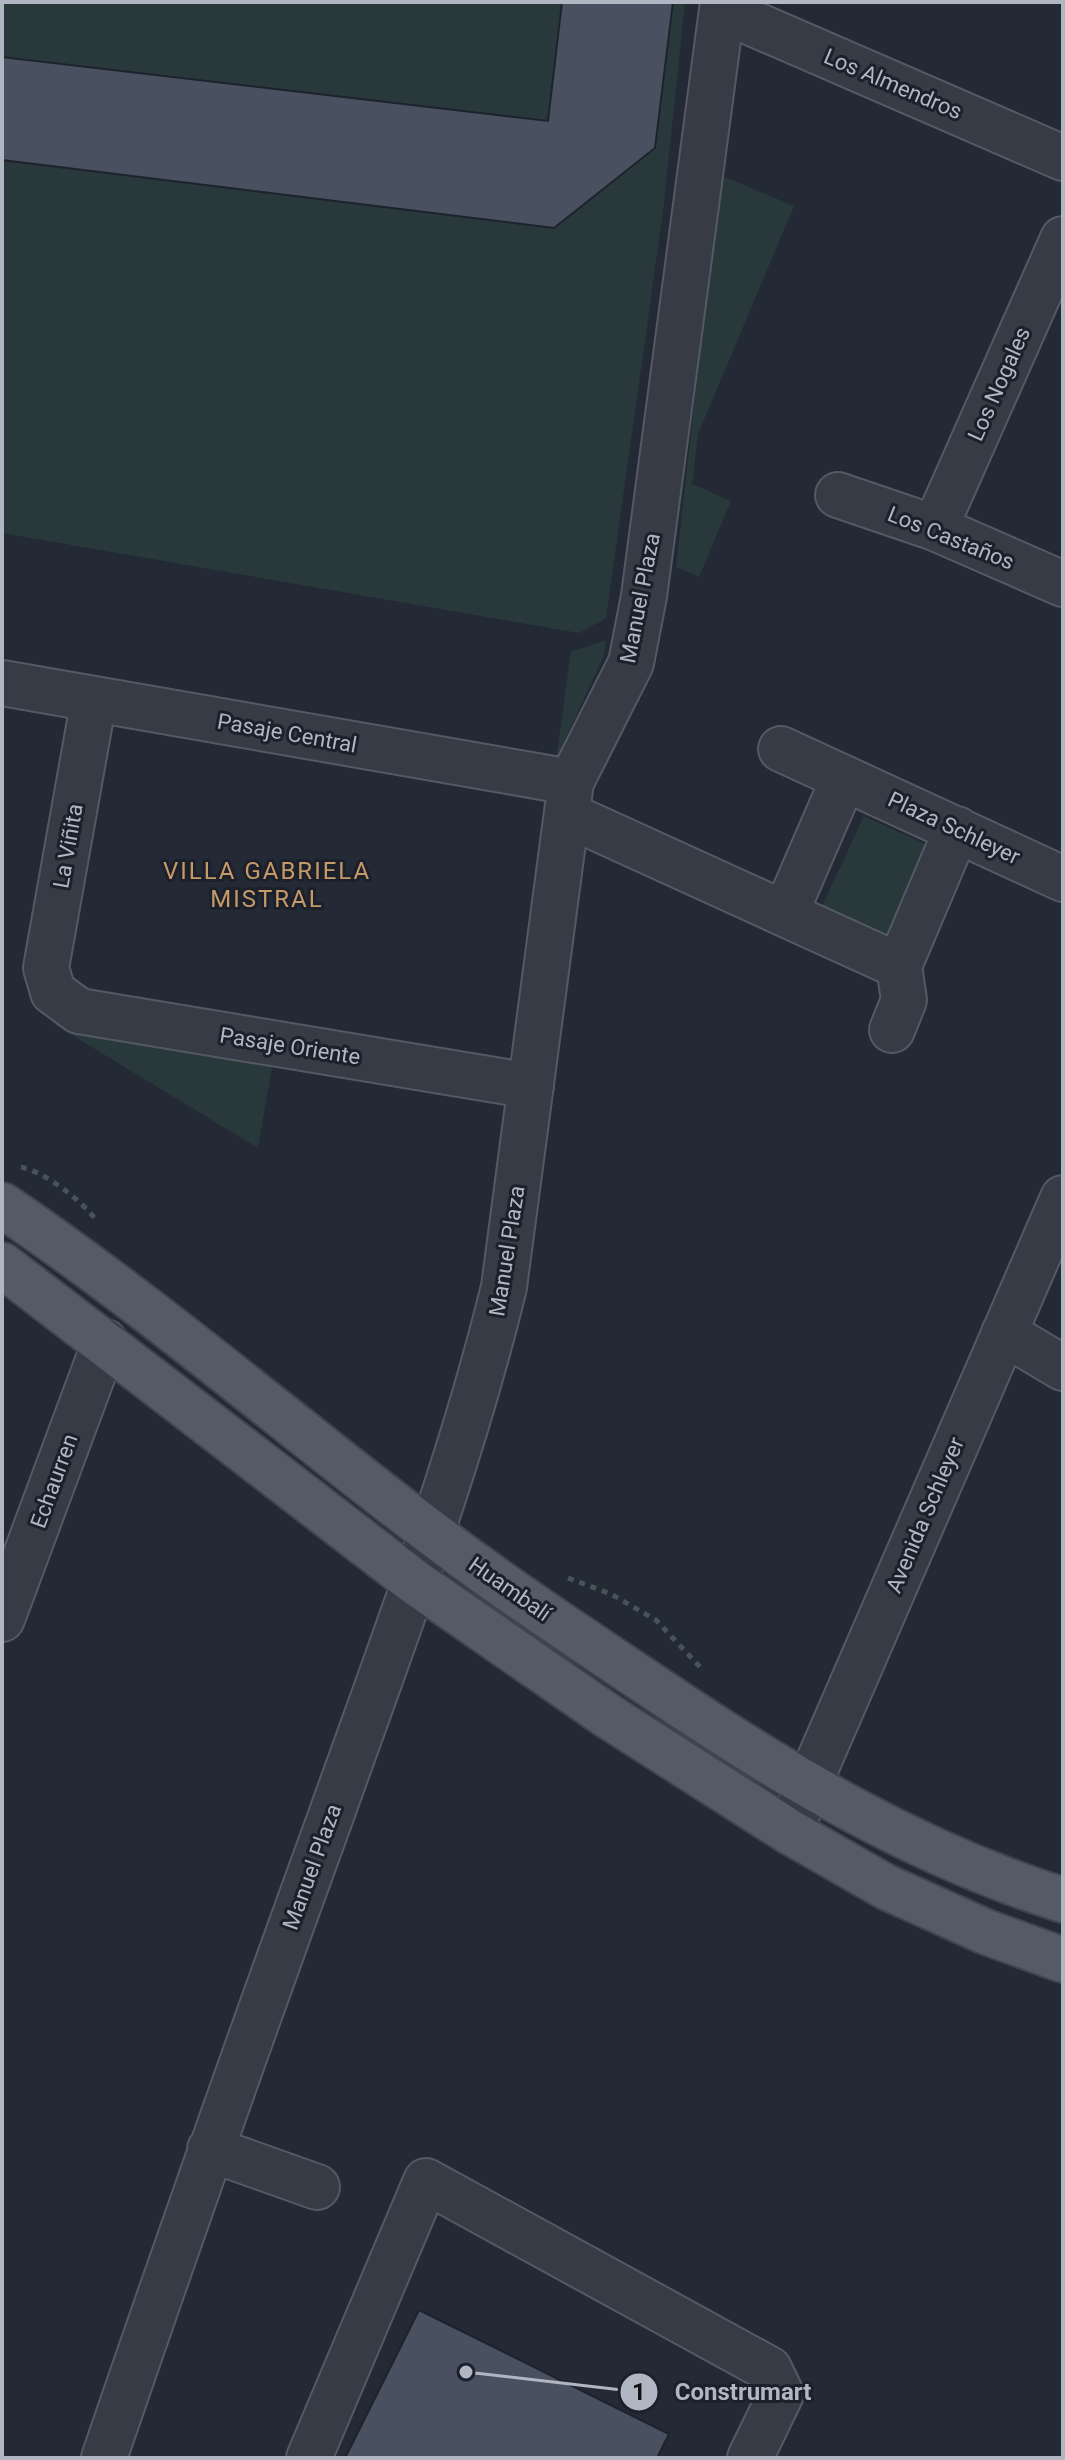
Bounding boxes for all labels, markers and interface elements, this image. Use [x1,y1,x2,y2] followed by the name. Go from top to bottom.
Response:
[820,44,966,124] street label: Los Almendros
[963,323,1035,445] street label: Los Nogales
[884,501,1018,575] street label: Los Castaños
[615,531,665,665] street label: Manuel Plaza
[215,708,359,758] street label: Pasaje Central
[884,787,1024,870] street label: Plaza Schleyer
[48,802,88,890] street label: La Viñita
[163,857,371,913] district label: VILLA GABRIELA MISTRAL
[218,1023,362,1069] street label: Pasaje Oriente
[484,1184,530,1318] street label: Manuel Plaza
[25,1430,83,1532] street label: Echaurren
[881,1433,969,1596] street label: Avenida Schleyer
[464,1552,557,1627] street label: Huambalí
[278,1801,346,1933] street label: Manuel Plaza
[619,2368,827,2416] callout: Construmart
[632,2378,646,2406] text: 1
[675,2378,811,2406] text: Construmart

